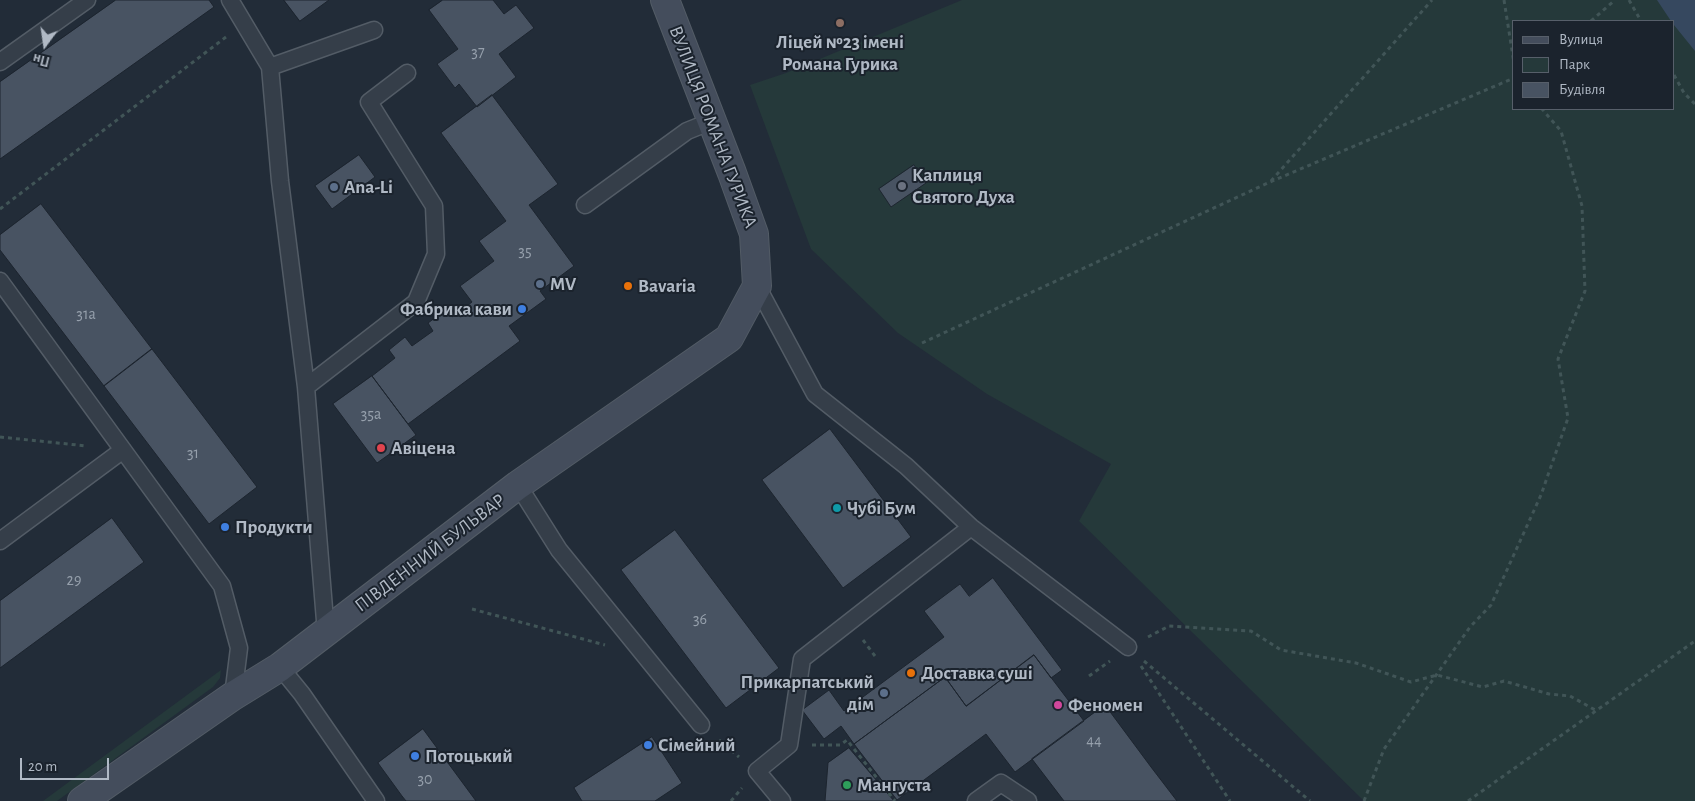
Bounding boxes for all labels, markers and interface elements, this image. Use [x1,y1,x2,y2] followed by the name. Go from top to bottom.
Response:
[834,17,846,29] marker: Ліцей №23 імені Романа Гурика
[20,20,70,70] north arrow
[1512,20,1675,110] legend
[664,23,762,231] street label: ВУЛИЦЯ РОМАНА ГУРИКА
[776,31,904,75] place label: Ліцей №23 імені Романа Гурика
[1559,32,1603,47] text: Вулиця
[471,42,485,62] house number: 37
[31,51,51,68] text: Пн
[1559,57,1590,72] text: Парк
[1559,82,1605,97] text: Будівля
[912,164,1015,208] place label: Каплиця Святого Духа
[344,176,393,198] place label: Ana-Li
[896,180,908,192] marker: Каплиця Святого Духа
[328,181,340,193] marker: Ana-Li
[518,241,532,261] house number: 35
[550,273,576,295] place label: MV
[638,275,696,297] place label: Bavaria
[534,278,546,290] marker: MV
[622,280,634,292] marker: Bavaria
[400,298,512,320] place label: Фабрика кави
[516,303,528,315] marker: Фабрика кави
[76,304,96,324] house number: 31а
[361,404,381,424] house number: 35а
[391,437,455,459] place label: Авіцена
[375,442,387,454] marker: Авіцена
[187,443,199,463] house number: 31
[350,489,510,617] street label: ПІВДЕННИЙ БУЛЬВАР
[847,497,916,519] place label: Чубі Бум
[831,502,843,514] marker: Чубі Бум
[235,516,313,538] place label: Продукти
[219,521,231,533] marker: Продукти
[67,570,81,590] house number: 29
[693,609,707,629] house number: 36
[921,662,1033,684] place label: Доставка суші
[905,667,917,679] marker: Доставка суші
[741,671,874,715] place label: Прикарпатський дім
[878,687,890,699] marker: Прикарпатський дім
[1068,694,1143,716] place label: Феномен
[1052,699,1064,711] marker: Феномен
[1086,730,1102,750] house number: 44
[658,734,735,756] place label: Сімейний
[642,739,654,751] marker: Сімейний
[425,745,513,767] place label: Потоцький
[22,748,111,780] scale bar
[409,750,421,762] marker: Потоцький
[28,759,57,774] text: 20 m
[417,769,433,789] house number: 30
[857,774,931,796] place label: Мангуста
[841,779,853,791] marker: Мангуста

